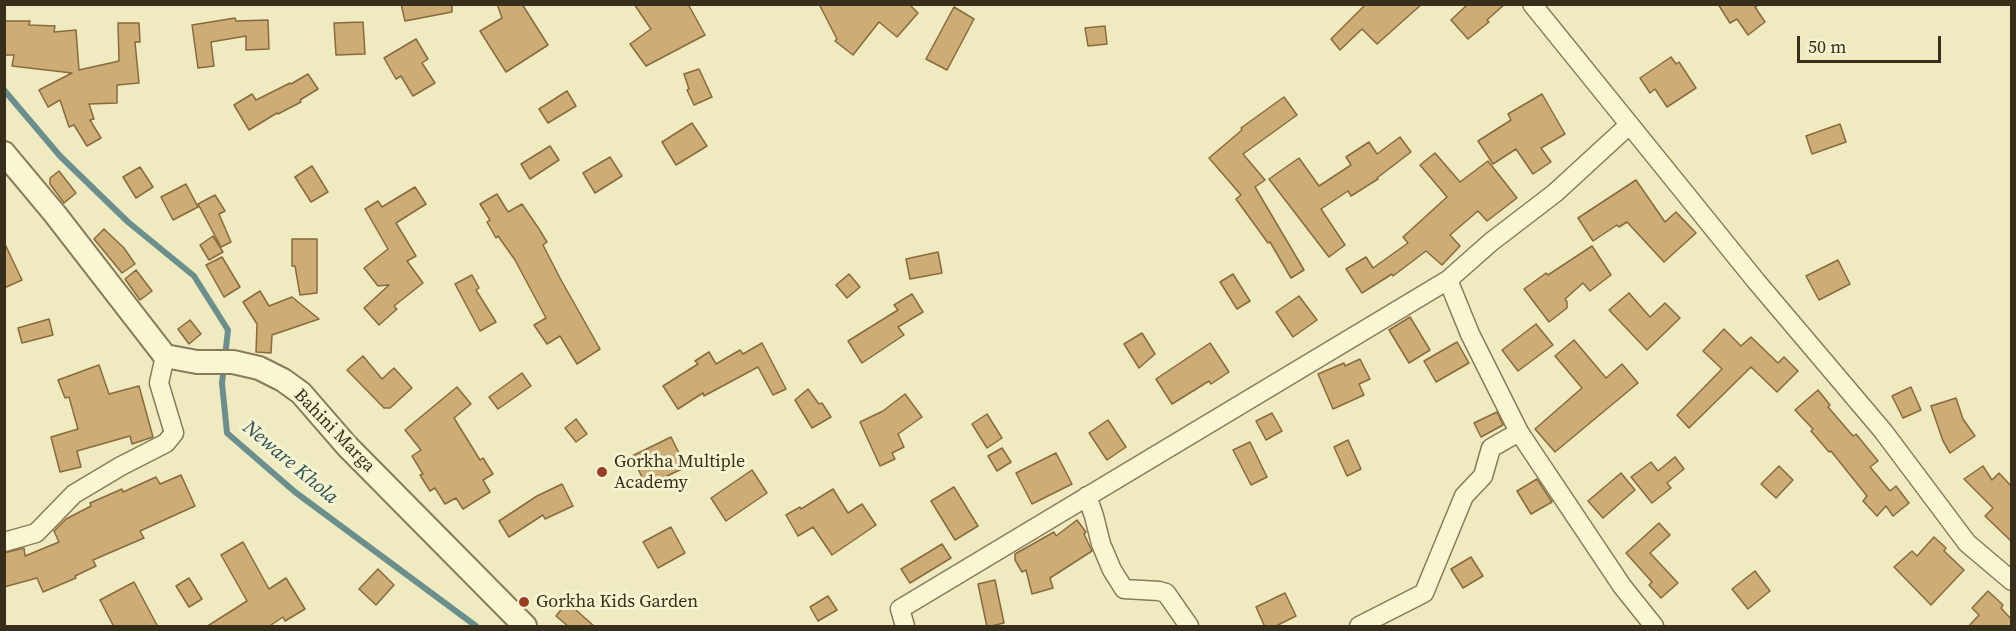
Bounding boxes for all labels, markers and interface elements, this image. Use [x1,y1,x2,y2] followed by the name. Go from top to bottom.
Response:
[1800,24,1944,62] scale bar
[1808,34,1846,59] text: 50 m
[289,385,379,477] street label: Bahini Marga
[237,416,343,510] water label: Neware Khola
[614,451,745,494] place label: Gorkha Multiple Academy
[595,465,609,479] marker: Gorkha Multiple Academy
[536,591,698,613] place label: Gorkha Kids Garden
[517,595,531,609] marker: Gorkha Kids Garden

